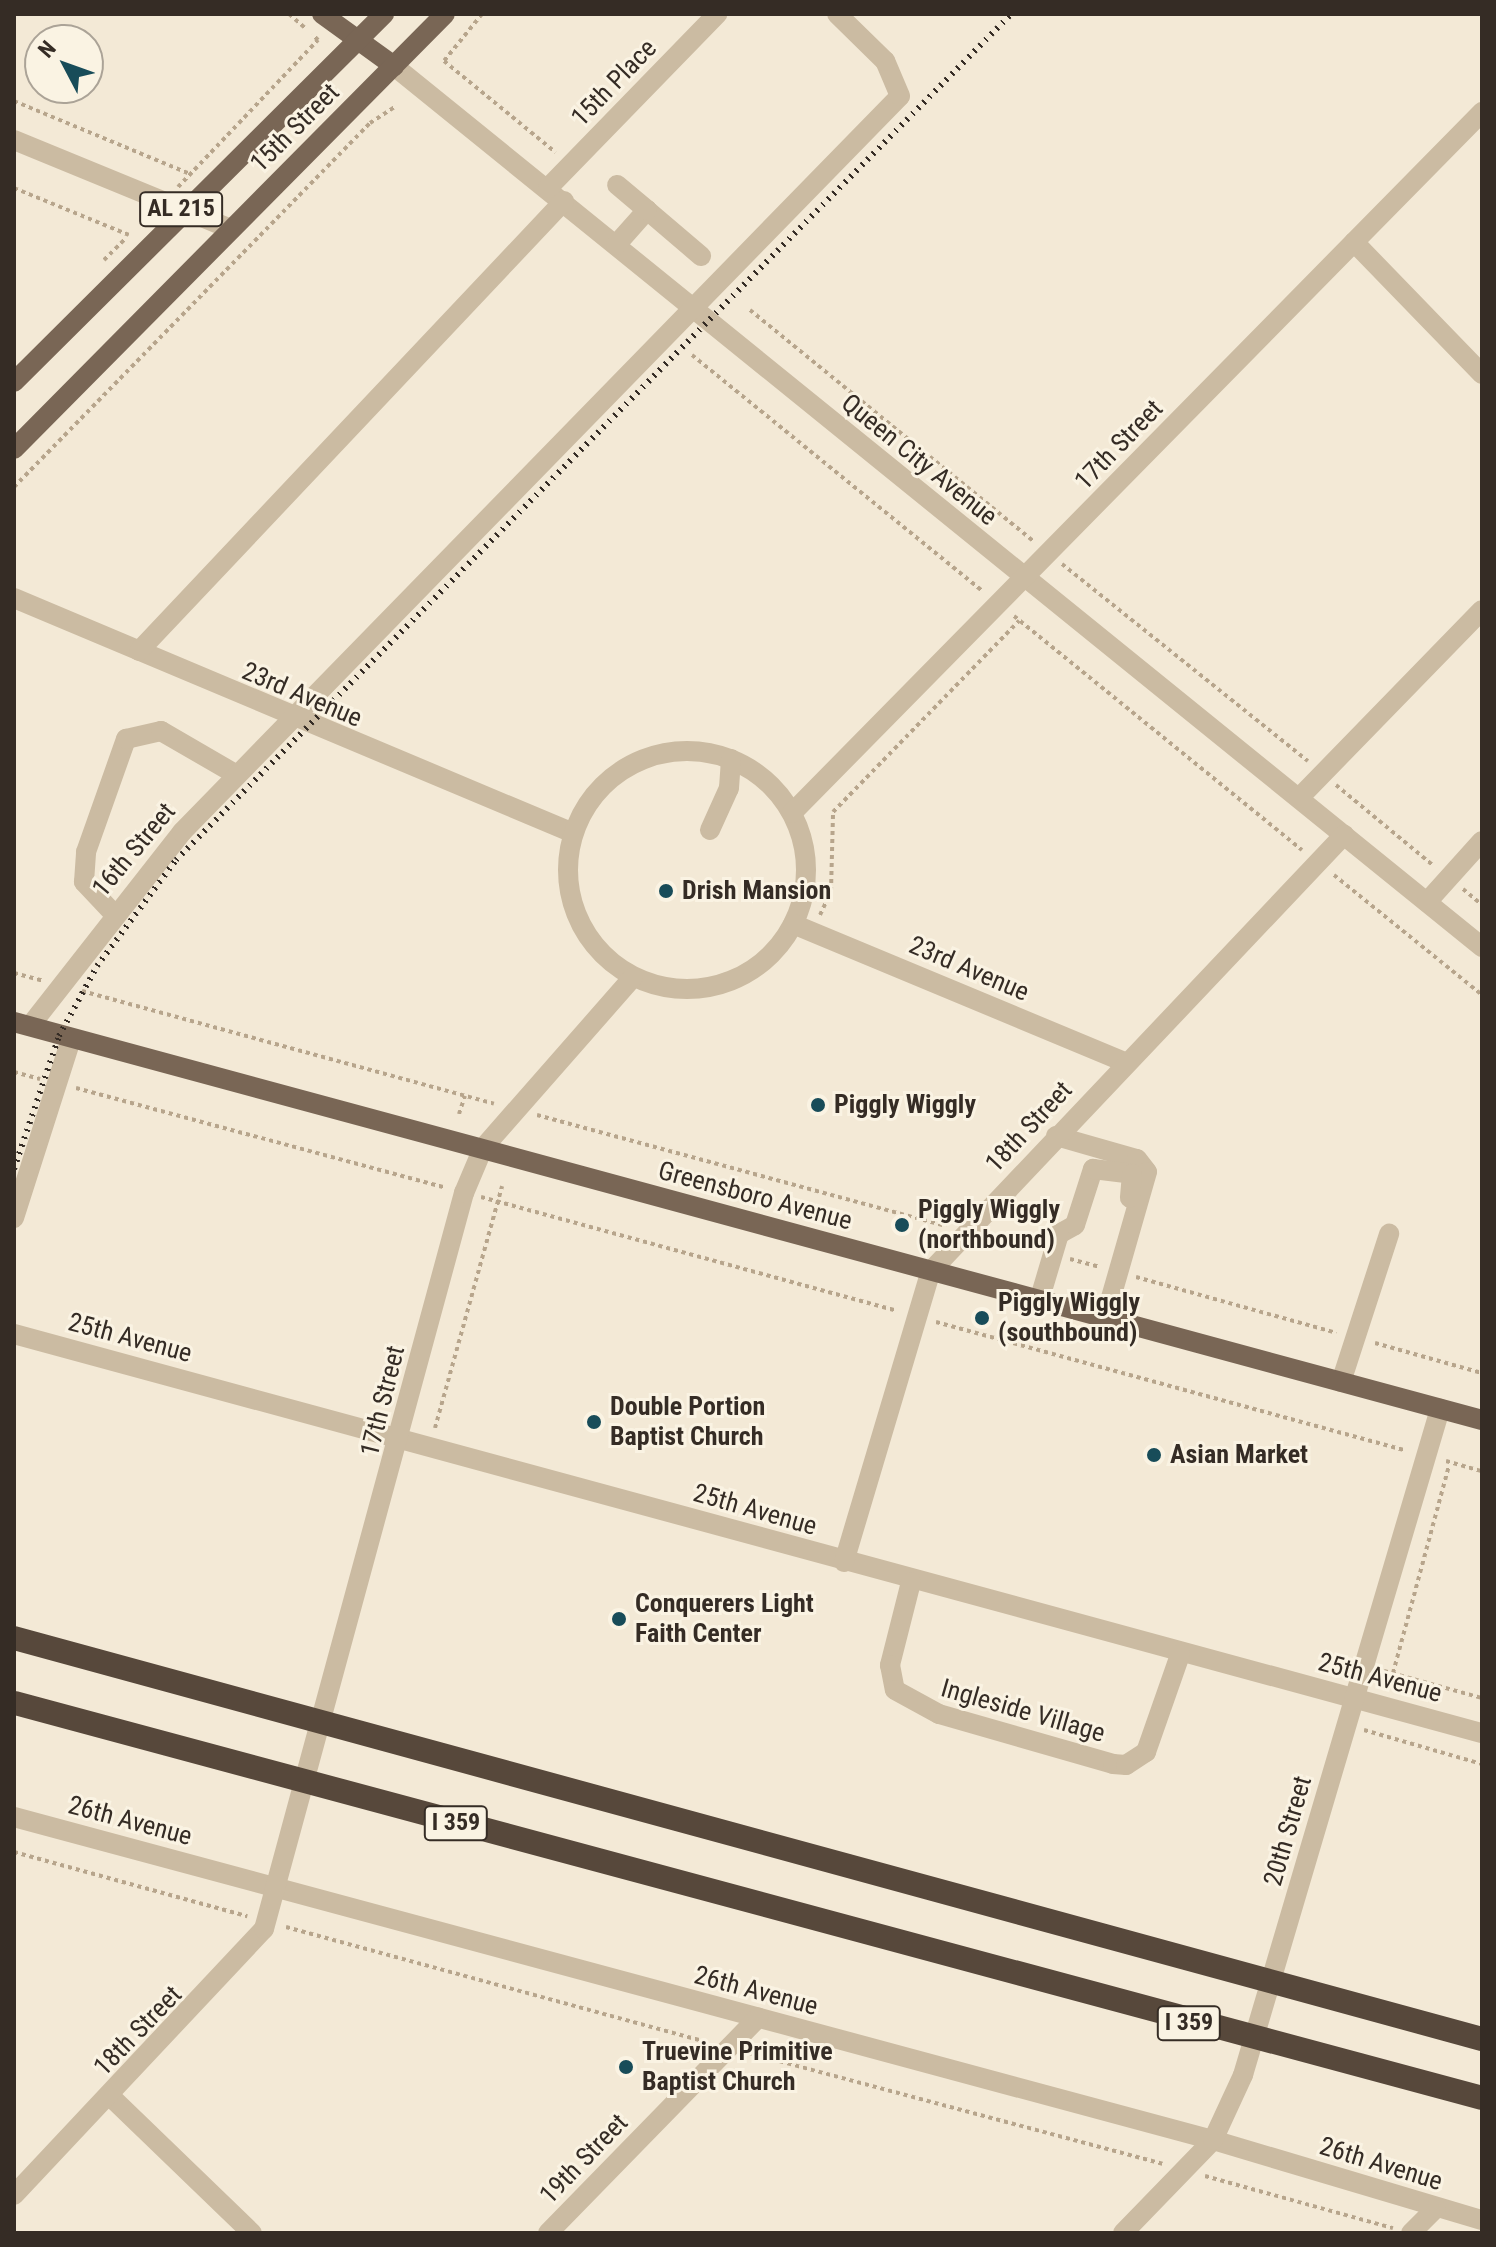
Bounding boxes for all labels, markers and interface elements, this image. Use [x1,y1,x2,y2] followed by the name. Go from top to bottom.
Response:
[24,24,104,104] north arrow
[565,33,663,133] street label: 15th Place
[33,36,61,63] text: N
[244,77,346,179] street label: 15th Street
[139,189,223,229] road number: AL 215
[835,388,1003,532] street label: Queen City Avenue
[1069,394,1169,496] street label: 17th Street
[237,656,367,734] street label: 23rd Avenue
[86,797,182,903] street label: 16th Street
[682,875,831,907] place label: Drish Mansion
[657,882,675,900] marker: Drish Mansion
[904,930,1034,1008] street label: 23rd Avenue
[979,1075,1079,1179] street label: 18th Street
[834,1089,976,1121] place label: Piggly Wiggly
[809,1096,827,1114] marker: Piggly Wiggly
[655,1155,855,1237] street label: Greensboro Avenue
[918,1194,1060,1256] place label: Piggly Wiggly (northbound)
[893,1216,911,1234] marker: Piggly Wiggly (northbound)
[998,1287,1140,1348] place label: Piggly Wiggly (southbound)
[65,1307,195,1369] street label: 25th Avenue
[973,1309,991,1327] marker: Piggly Wiggly (southbound)
[354,1342,412,1460] street label: 17th Street
[610,1391,765,1452] place label: Double Portion Baptist Church
[585,1413,603,1431] marker: Double Portion Baptist Church
[1170,1439,1308,1471] place label: Asian Market
[1145,1446,1163,1464] marker: Asian Market
[690,1478,820,1542] street label: 25th Avenue
[635,1588,814,1650] place label: Conquerers Light Faith Center
[610,1610,628,1628] marker: Conquerers Light Faith Center
[1315,1647,1445,1709] street label: 25th Avenue
[938,1673,1108,1749] street label: Ingleside Village
[1257,1772,1319,1890] street label: 20th Street
[65,1790,195,1852] street label: 26th Avenue
[422,1803,490,1843] road number: I 359
[691,1960,821,2022] street label: 26th Avenue
[88,1980,188,2082] street label: 18th Street
[1155,2003,1223,2043] road number: I 359
[642,2036,833,2098] place label: Truevine Primitive Baptist Church
[617,2058,635,2076] marker: Truevine Primitive Baptist Church
[534,2108,634,2210] street label: 19th Street
[1316,2131,1446,2197] street label: 26th Avenue

